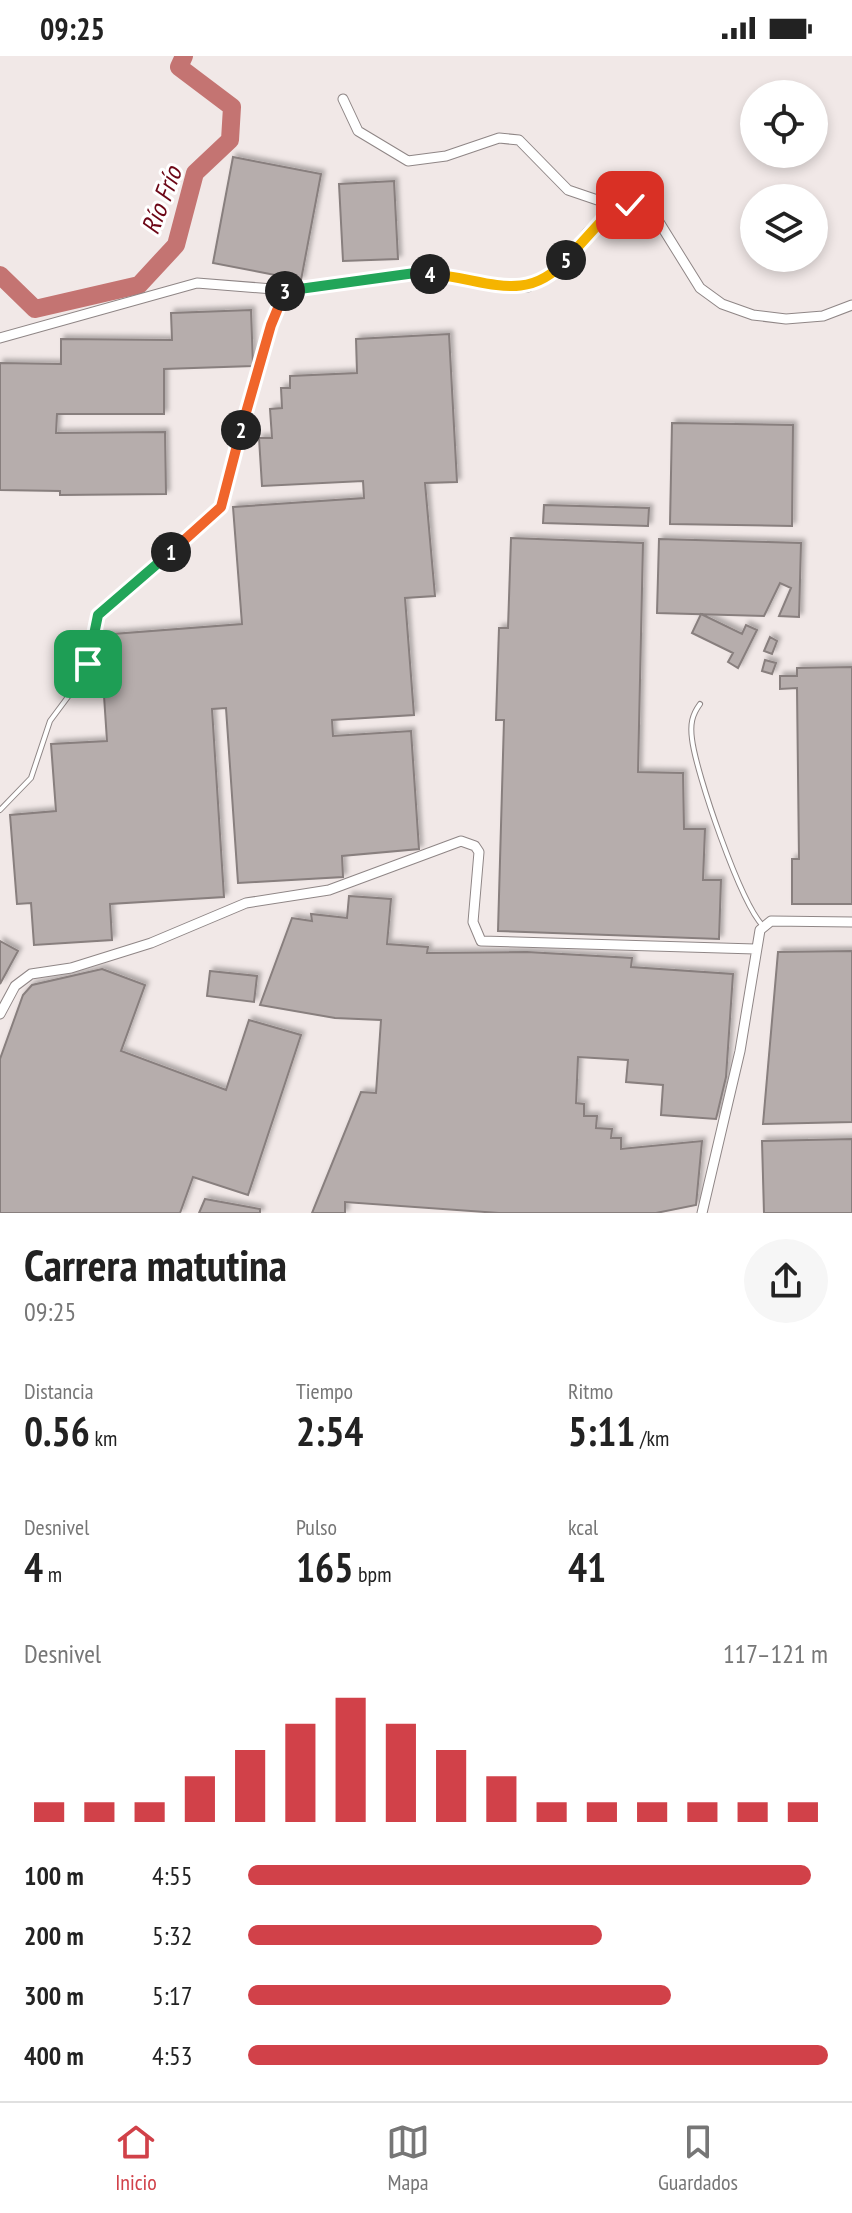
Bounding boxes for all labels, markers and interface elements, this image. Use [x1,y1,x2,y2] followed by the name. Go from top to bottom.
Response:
[40,9,105,48] text: 09:25
[740,80,828,272] map controls
[740,80,828,168] button: locate
[133,160,190,238] water label: Río Frío
[596,171,664,239] pin
[608,183,652,227] icon: check
[740,184,828,272] button: layers
[546,240,586,280] pin: 5
[561,246,571,274] text: 5
[410,254,450,294] pin: 4
[425,260,435,288] text: 4
[265,271,305,311] pin: 3
[280,277,290,305] text: 3
[221,410,261,450] pin: 2
[236,416,246,444] text: 2
[151,532,191,572] pin: 1
[166,538,176,566] text: 1
[54,630,122,698] pin
[66,642,110,686] icon: arrive
[24,1236,287,1293] text: Carrera matutina
[744,1239,828,1323] button: share
[24,1295,76,1328] text: 09:25
[24,1377,94,1405] text: Distancia
[296,1377,353,1405] text: Tiempo
[568,1377,613,1405] text: Ritmo
[24,1405,90,1457] text: 0.56
[296,1405,363,1457] text: 2:54
[568,1405,635,1457] text: 5:11
[90,1424,117,1452] text: km
[635,1424,669,1452] text: /km
[24,1513,89,1541] text: Desnivel
[296,1513,337,1541] text: Pulso
[568,1513,598,1541] text: kcal
[24,1541,43,1593] text: 4
[296,1541,353,1593] text: 165
[568,1541,606,1593] text: 41
[43,1560,62,1588] text: m
[353,1560,391,1588] text: bpm
[24,1637,101,1670] text: Desnivel
[723,1637,828,1670] text: 117–121 m
[24,1859,84,1892] text: 100 m
[152,1859,192,1892] text: 4:55
[24,1919,84,1952] text: 200 m
[152,1919,192,1952] text: 5:32
[24,1979,84,2012] text: 300 m
[152,1979,192,2012] text: 5:17
[24,2039,84,2072] text: 400 m
[152,2039,192,2072] text: 4:53
[114,2120,158,2196] tab: Inicio
[386,2120,430,2196] tab: Mapa
[658,2120,738,2196] tab: Guardados

